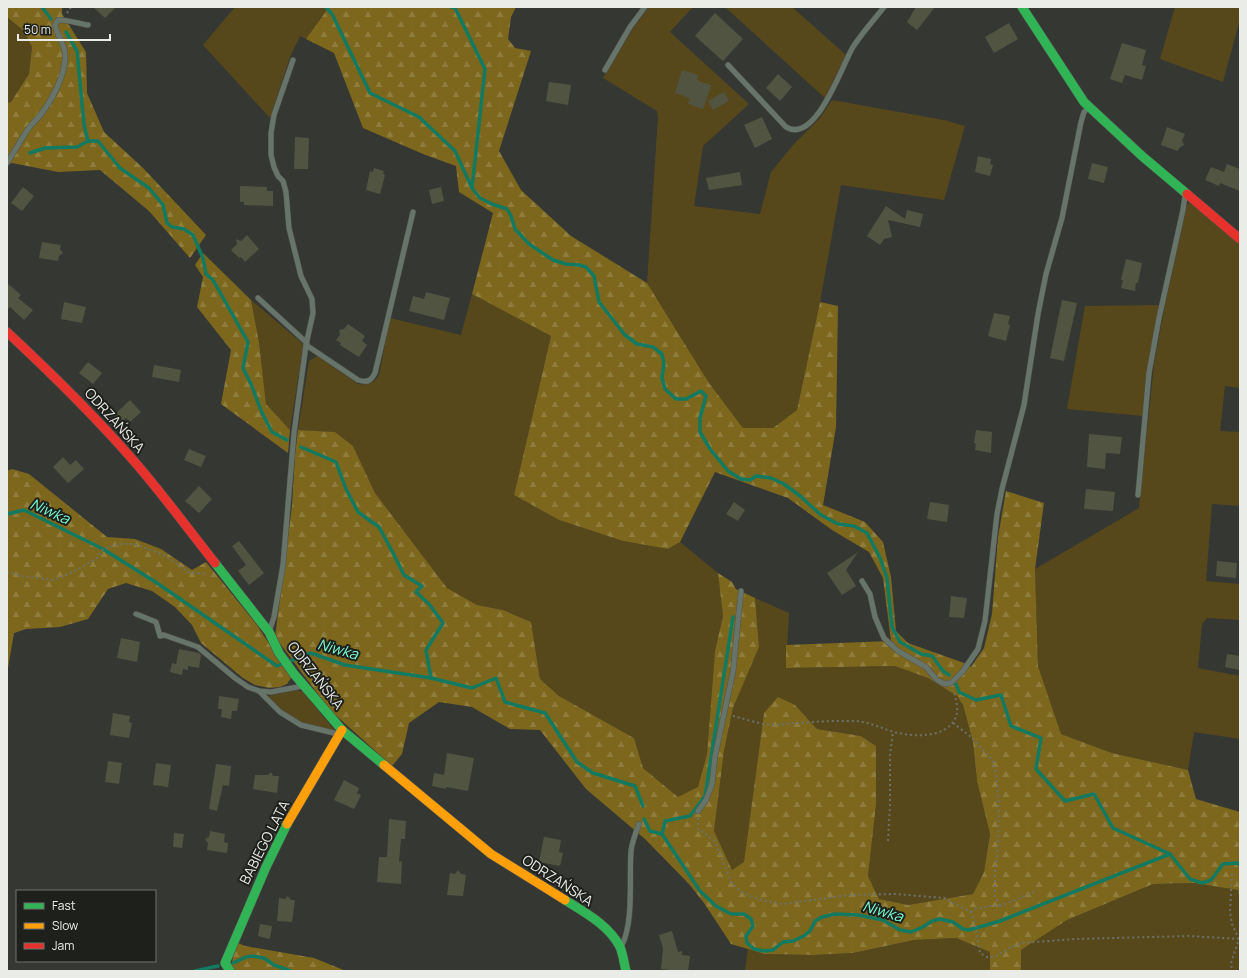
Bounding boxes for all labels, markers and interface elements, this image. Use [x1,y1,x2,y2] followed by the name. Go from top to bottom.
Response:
[18,16,110,42] scale bar
[24,21,51,38] text: 50 m
[81,383,149,457] street label: ODRZAŃSKA
[27,493,74,529] water label: Niwka
[315,634,361,665] water label: Niwka
[284,637,349,713] street label: ODRZAŃSKA
[235,797,293,887] street label: BABIEGO LATA
[519,850,597,910] street label: ODRZAŃSKA
[16,890,156,962] legend
[860,895,906,927] water label: Niwka
[52,897,76,914] text: Fast
[52,917,78,934] text: Slow
[52,937,74,954] text: Jam

